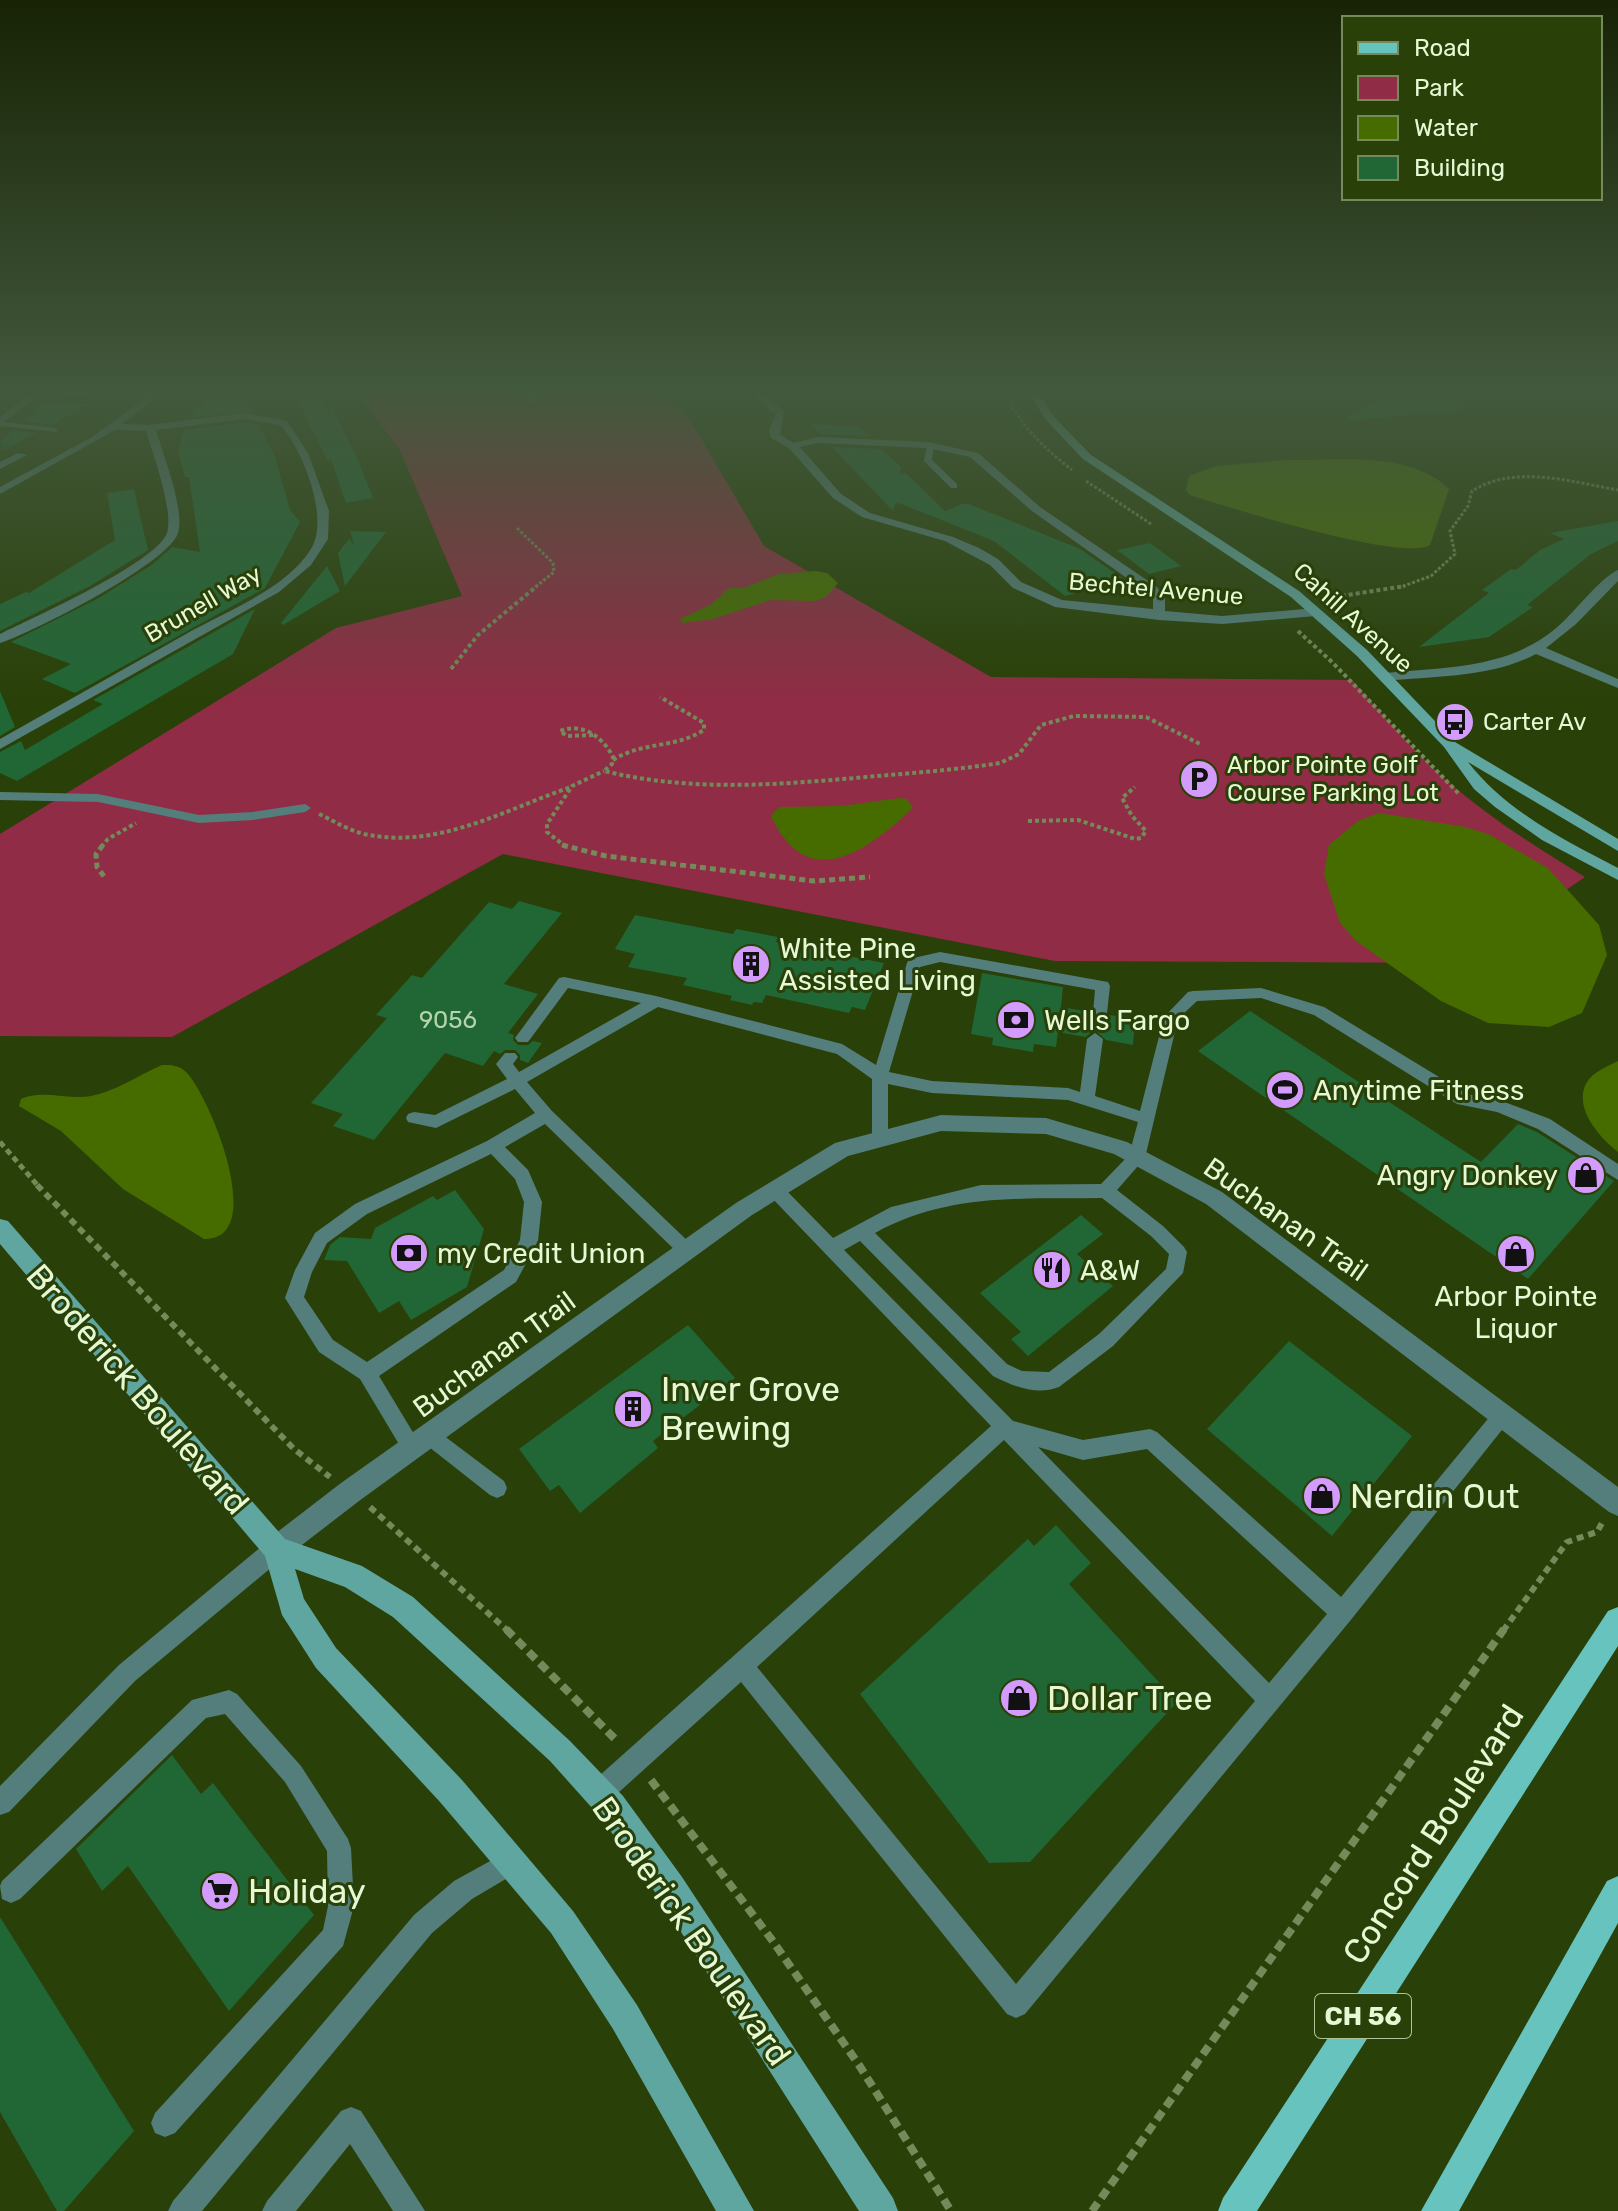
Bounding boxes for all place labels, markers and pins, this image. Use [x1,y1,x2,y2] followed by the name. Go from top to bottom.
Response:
[1434,701,1476,743] bus stop icon: Carter Av
[1483,708,1587,736] place label: Carter Av
[1227,751,1439,807] place label: Arbor Pointe Golf Course Parking Lot
[1178,758,1220,800] parking icon: Arbor Pointe Golf Course Parking Lot
[779,932,976,997] place label: White Pine Assisted Living
[730,943,772,985] building icon: White Pine Assisted Living
[995,999,1037,1041] bank icon: Wells Fargo
[1044,1004,1190,1037] place label: Wells Fargo
[1264,1069,1306,1111] sports icon: Anytime Fitness
[1313,1074,1524,1107] place label: Anytime Fitness
[1565,1154,1607,1196] shop icon: Angry Donkey
[1377,1159,1558,1192] place label: Angry Donkey
[388,1232,430,1274] bank icon: my Credit Union
[1495,1233,1537,1275] shop icon: Arbor Pointe Liquor
[437,1237,645,1270] place label: my Credit Union
[1031,1249,1073,1291] restaurant icon: A&W
[1080,1254,1140,1287] place label: A&W
[1434,1280,1598,1345] place label: Arbor Pointe Liquor
[661,1369,840,1449] place label: Inver Grove Brewing
[612,1388,654,1430] building icon: Inver Grove Brewing
[1301,1475,1343,1517] shop icon: Nerdin Out
[1350,1476,1519,1517] place label: Nerdin Out
[998,1677,1040,1719] shop icon: Dollar Tree
[1047,1678,1212,1719] place label: Dollar Tree
[199,1870,241,1912] supermarket icon: Holiday
[248,1871,366,1912] place label: Holiday

